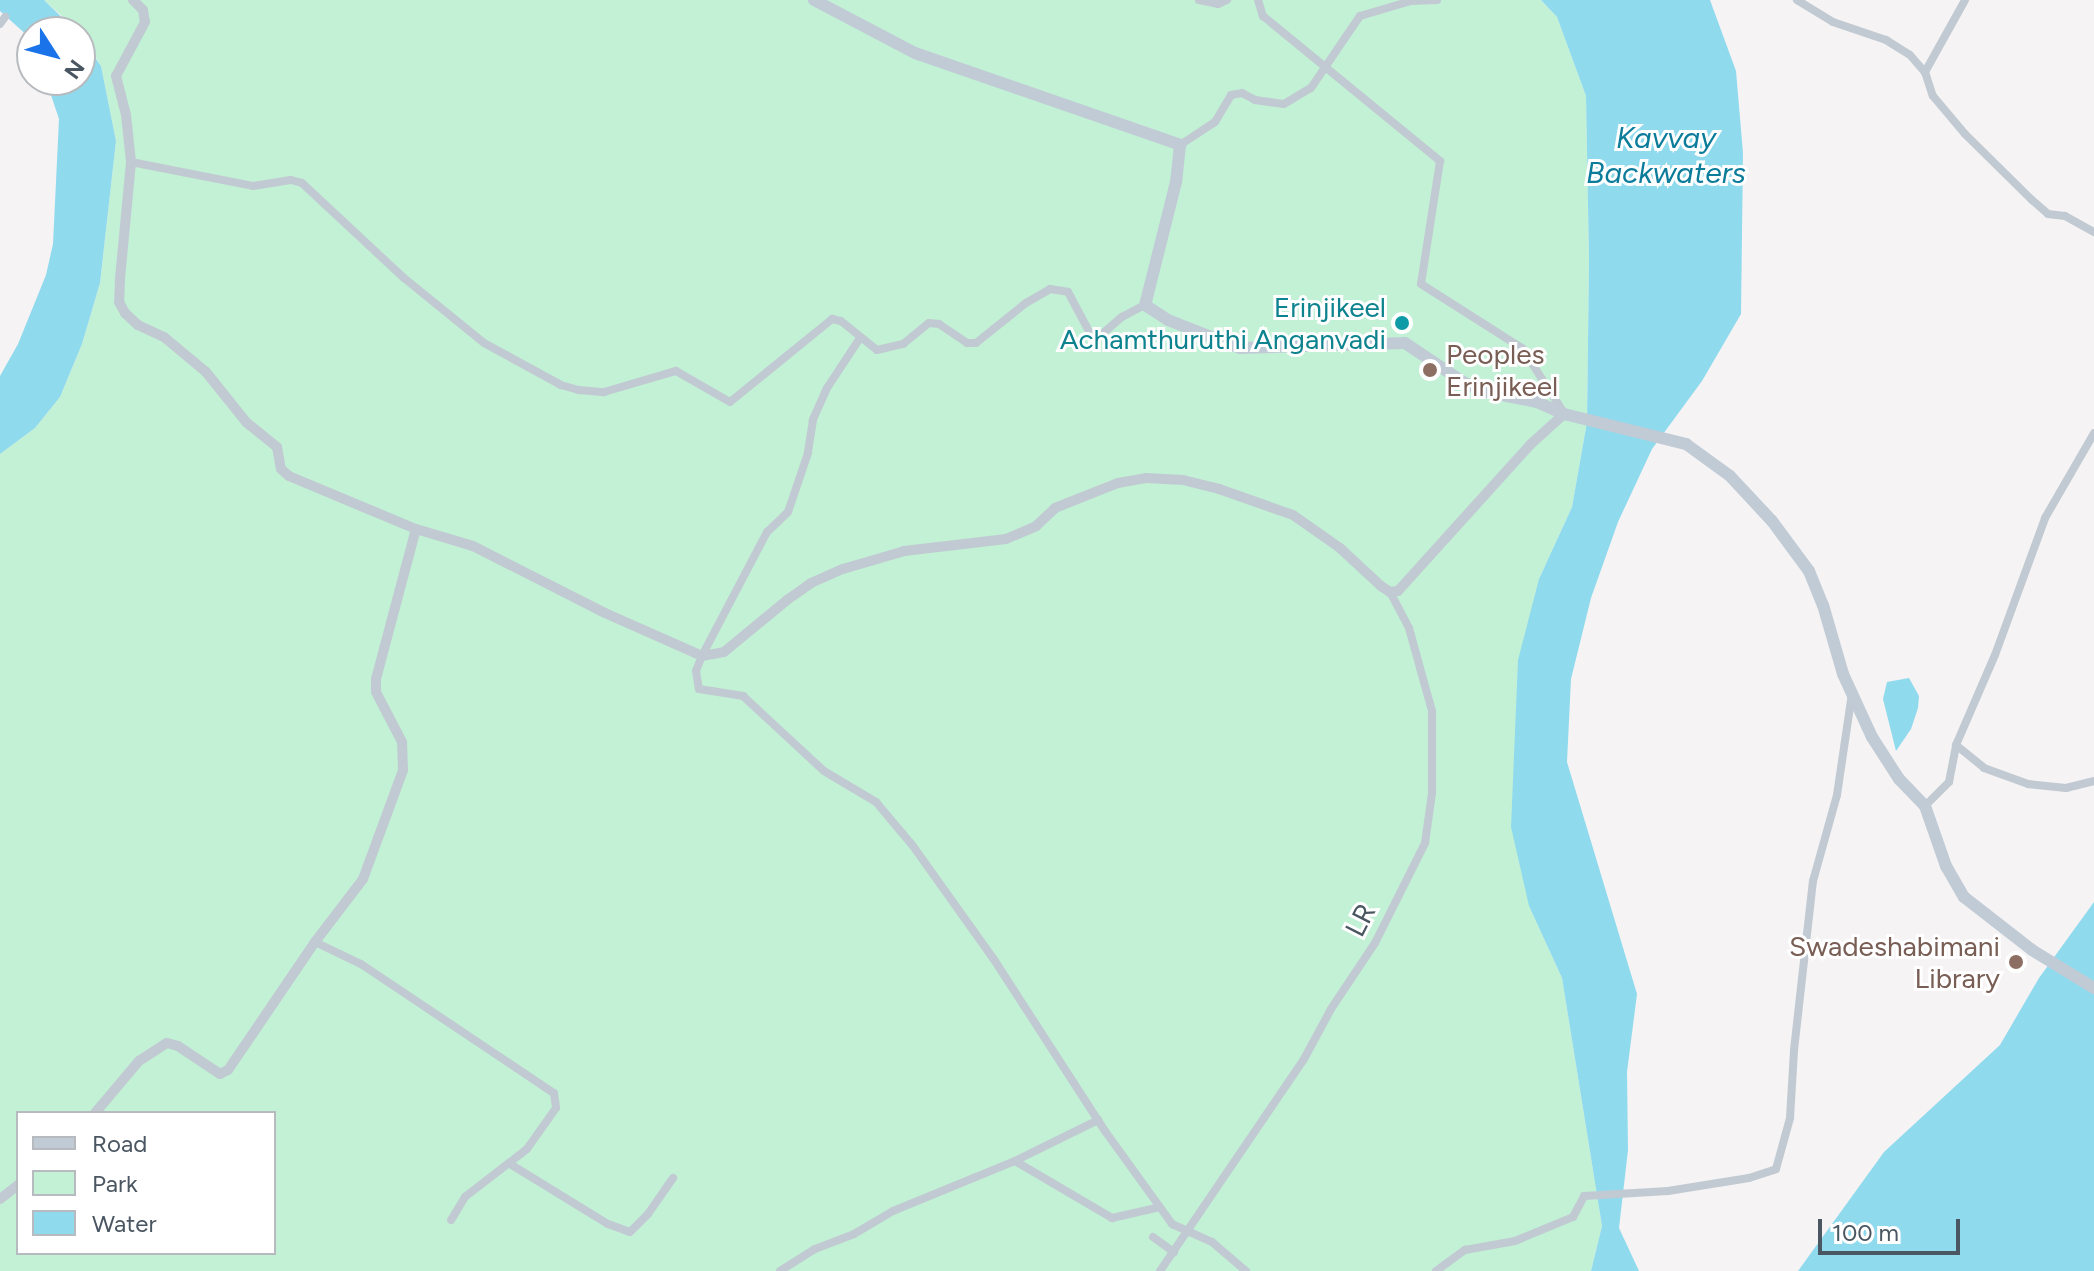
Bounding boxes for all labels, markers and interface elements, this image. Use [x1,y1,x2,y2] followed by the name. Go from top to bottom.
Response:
[16,16,96,96] north arrow
[58,54,90,84] text: N
[1586,120,1746,190] water label: Kavvay Backwaters
[1060,290,1386,356] place label: Erinjikeel Achamthuruthi Anganvadi
[1393,314,1411,332] marker: Erinjikeel Achamthuruthi Anganvadi
[1446,337,1558,403] place label: Peoples Erinjikeel
[1421,361,1439,379] marker: Peoples Erinjikeel
[1338,898,1382,942] street label: LR
[1789,929,2000,995] place label: Swadeshabimani Library
[2007,953,2025,971] marker: Swadeshabimani Library
[16,1111,276,1255] legend
[92,1129,147,1158] text: Road
[92,1169,138,1198] text: Park
[1822,1203,1964,1253] scale bar
[92,1209,157,1238] text: Water
[1832,1218,1899,1247] text: 100 m

